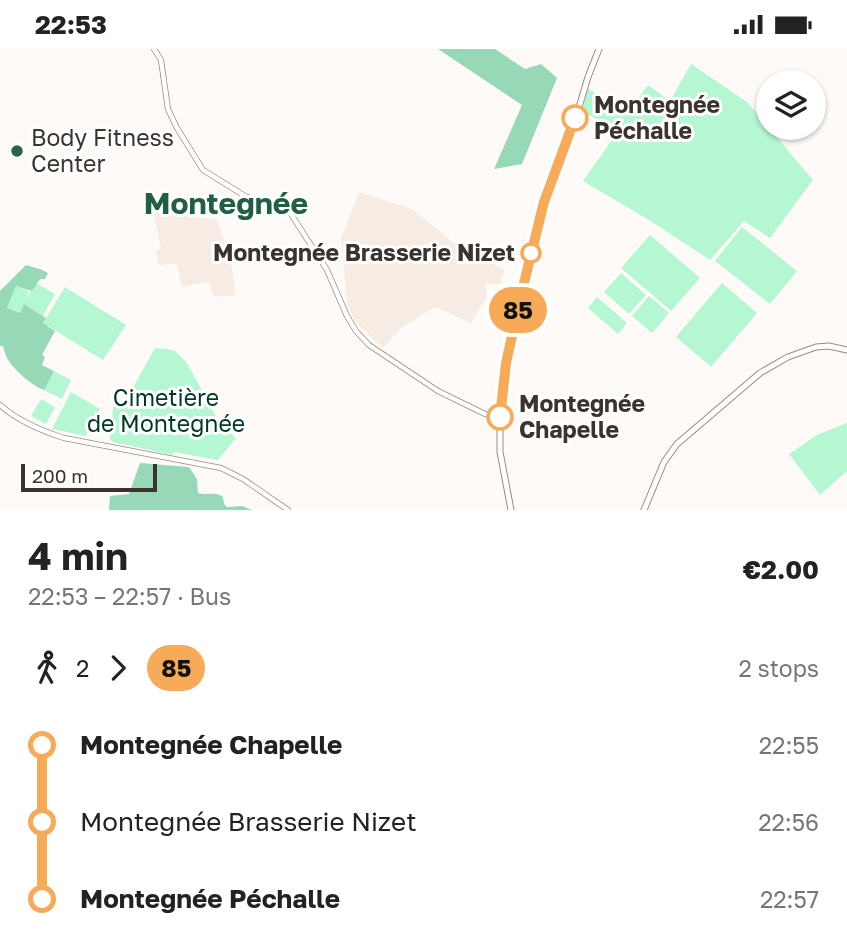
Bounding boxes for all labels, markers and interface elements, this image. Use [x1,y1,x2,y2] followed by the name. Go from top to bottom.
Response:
[35,9,107,40] text: 22:53
[756,70,826,140] map controls
[756,70,826,140] button: layers
[594,90,720,144] place label: Montegnée Péchalle
[562,105,588,131] marker: Montegnée Péchalle
[31,123,174,177] place label: Body Fitness Center
[9,143,25,159] marker: Body Fitness Center
[144,185,308,221] district label: Montegnée
[213,238,515,266] place label: Montegnée Brasserie Nizet
[521,243,541,263] marker: Montegnée Brasserie Nizet
[486,287,550,333] line badge: 85
[503,295,533,324] text: 85
[87,383,245,437] park label: Cimetière de Montegnée
[519,389,645,443] place label: Montegnée Chapelle
[487,404,513,430] marker: Montegnée Chapelle
[21,461,158,493] scale bar
[32,464,88,487] text: 200 m
[28,533,128,578] text: 4 min
[743,554,819,585] text: €2.00
[28,582,231,610] text: 22:53 – 22:57 · Bus
[28,649,66,687] icon: walk
[99,649,137,687] icon: forward
[161,653,191,682] text: 85
[76,654,89,682] text: 2
[738,654,819,682] text: 2 stops
[80,729,342,760] text: Montegnée Chapelle
[759,731,819,759] text: 22:55
[80,806,417,837] text: Montegnée Brasserie Nizet
[758,808,819,836] text: 22:56
[80,883,340,914] text: Montegnée Péchalle
[760,885,819,913] text: 22:57

